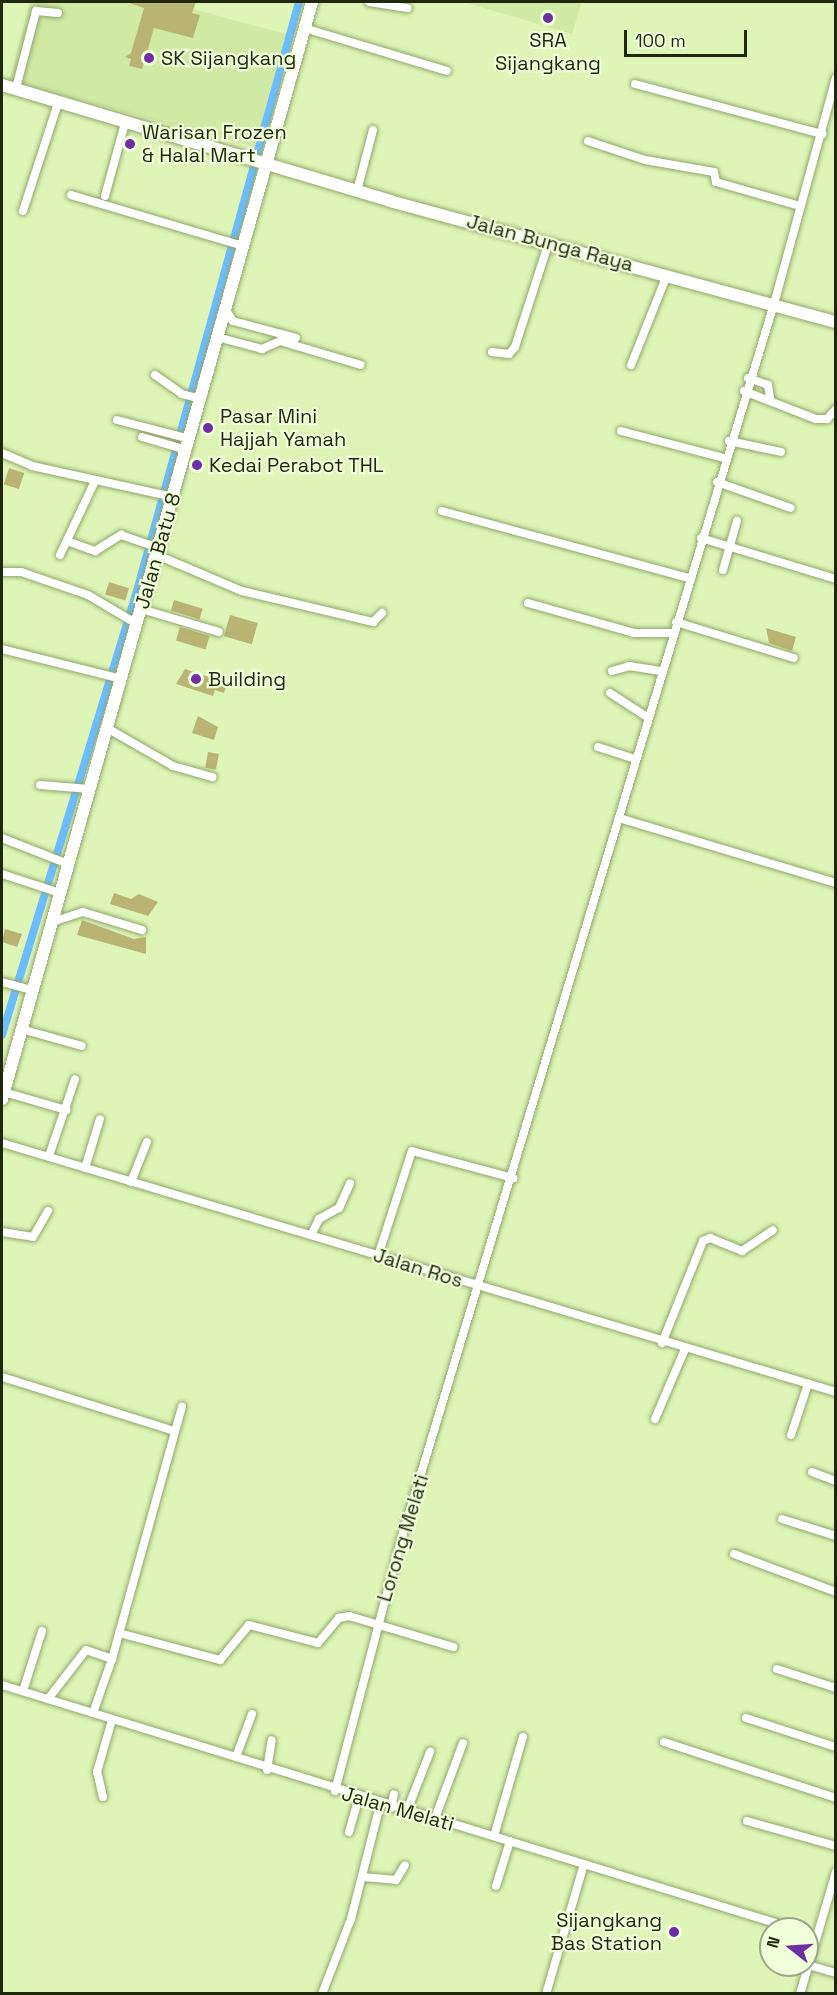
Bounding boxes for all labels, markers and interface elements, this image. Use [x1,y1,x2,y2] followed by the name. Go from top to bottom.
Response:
[541,11,555,25] marker: SRA Sijangkang
[627,18,750,56] scale bar
[495,28,601,75] place label: SRA Sijangkang
[635,29,686,52] text: 100 m
[161,46,296,70] place label: SK Sijangkang
[142,51,156,65] marker: SK Sijangkang
[142,120,287,167] place label: Warisan Frozen & Halal Mart
[123,137,137,151] marker: Warisan Frozen & Halal Mart
[464,209,636,277] street label: Jalan Bunga Raya
[220,404,346,451] place label: Pasar Mini Hajjah Yamah
[201,421,215,435] marker: Pasar Mini Hajjah Yamah
[209,453,384,477] place label: Kedai Perabot THL
[190,458,204,472] marker: Kedai Perabot THL
[130,490,186,612] street label: Jalan Batu 8
[208,667,286,691] place label: Building
[189,672,203,686] marker: Building
[370,1243,466,1293] street label: Jalan Ros
[372,1471,434,1605] street label: Lorong Melati
[339,1782,457,1836] street label: Jalan Melati
[551,1908,662,1955] place label: Sijangkang Bas Station
[759,1917,819,1977] north arrow
[667,1925,681,1939] marker: Sijangkang Bas Station
[762,1934,785,1950] text: N

